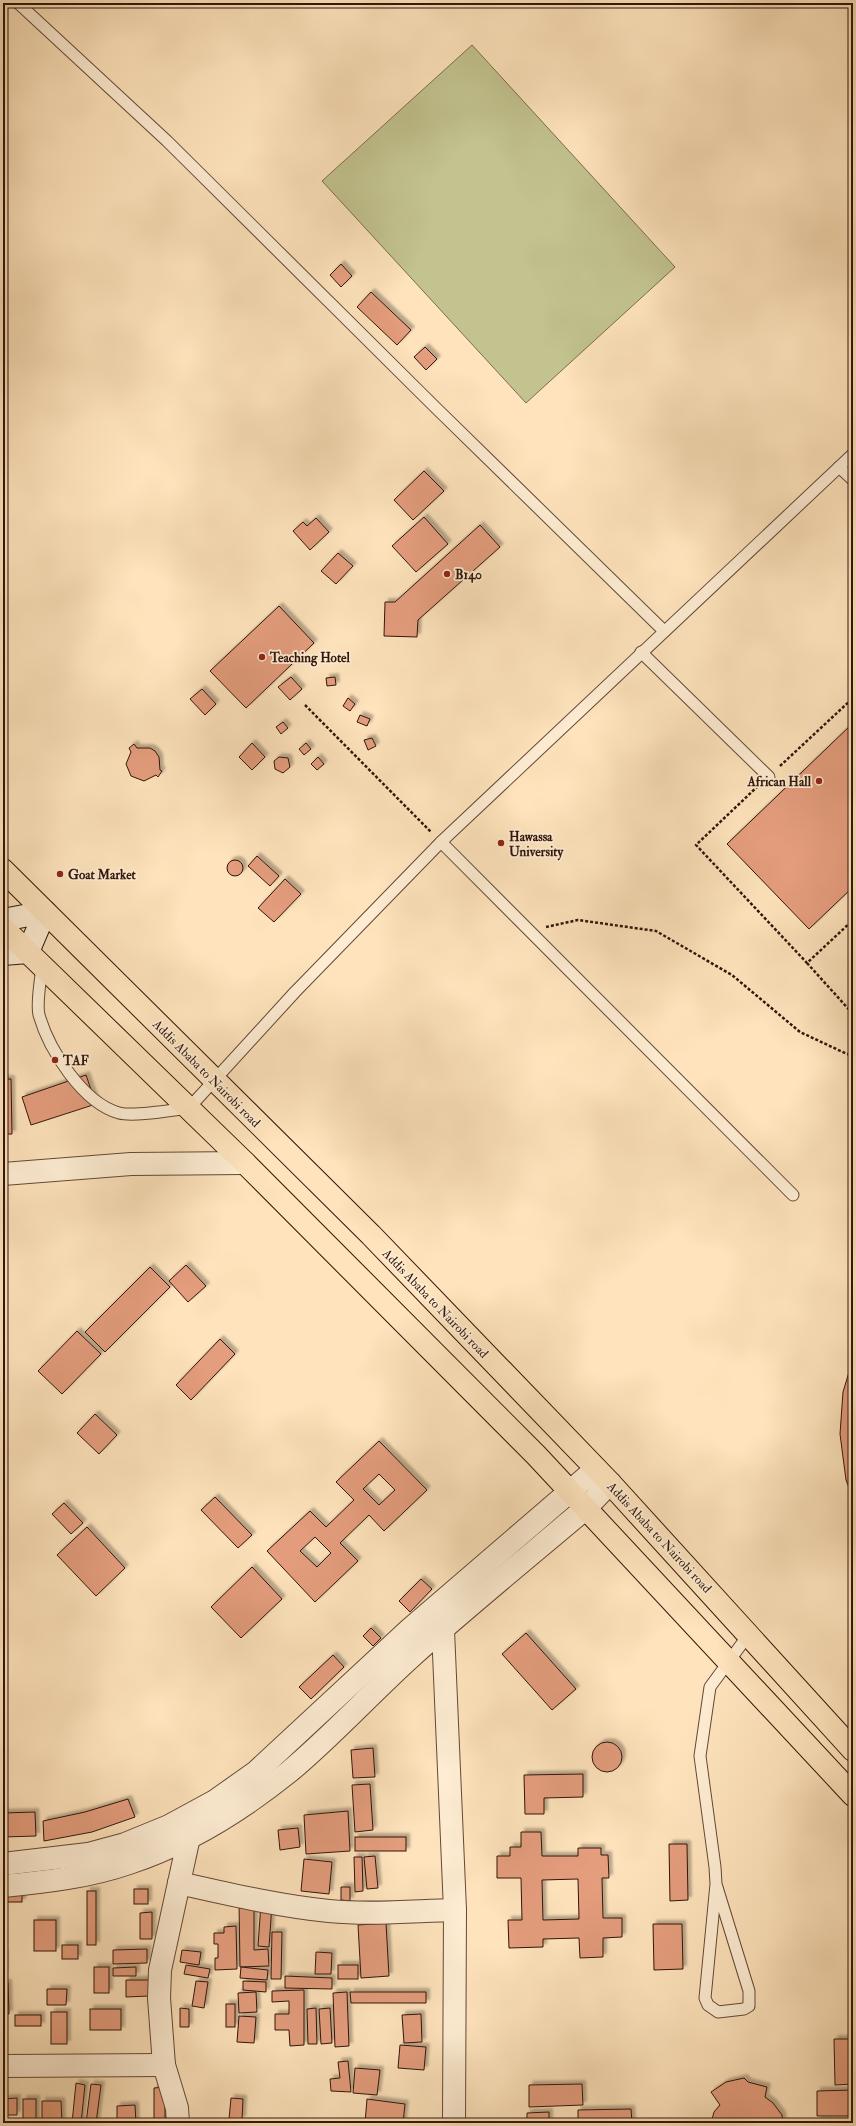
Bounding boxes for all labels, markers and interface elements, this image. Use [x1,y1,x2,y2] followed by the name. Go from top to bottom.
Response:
[455,567,482,583] place label: B140
[442,569,452,579] marker: B140
[269,650,351,667] place label: Teaching Hotel
[257,652,267,662] marker: Teaching Hotel
[747,774,812,790] place label: African Hall
[814,776,824,786] marker: African Hall
[509,829,565,861] place label: Hawassa University
[496,838,506,848] marker: Hawassa University
[68,867,137,883] place label: Goat Market
[55,869,65,879] marker: Goat Market
[148,1016,264,1131] street label: Addis Ababa to Nairobi road
[62,1053,90,1069] place label: TAF
[50,1055,60,1065] marker: TAF
[378,1245,492,1362] street label: Addis Ababa to Nairobi road
[603,1478,715,1597] street label: Addis Ababa to Nairobi road

